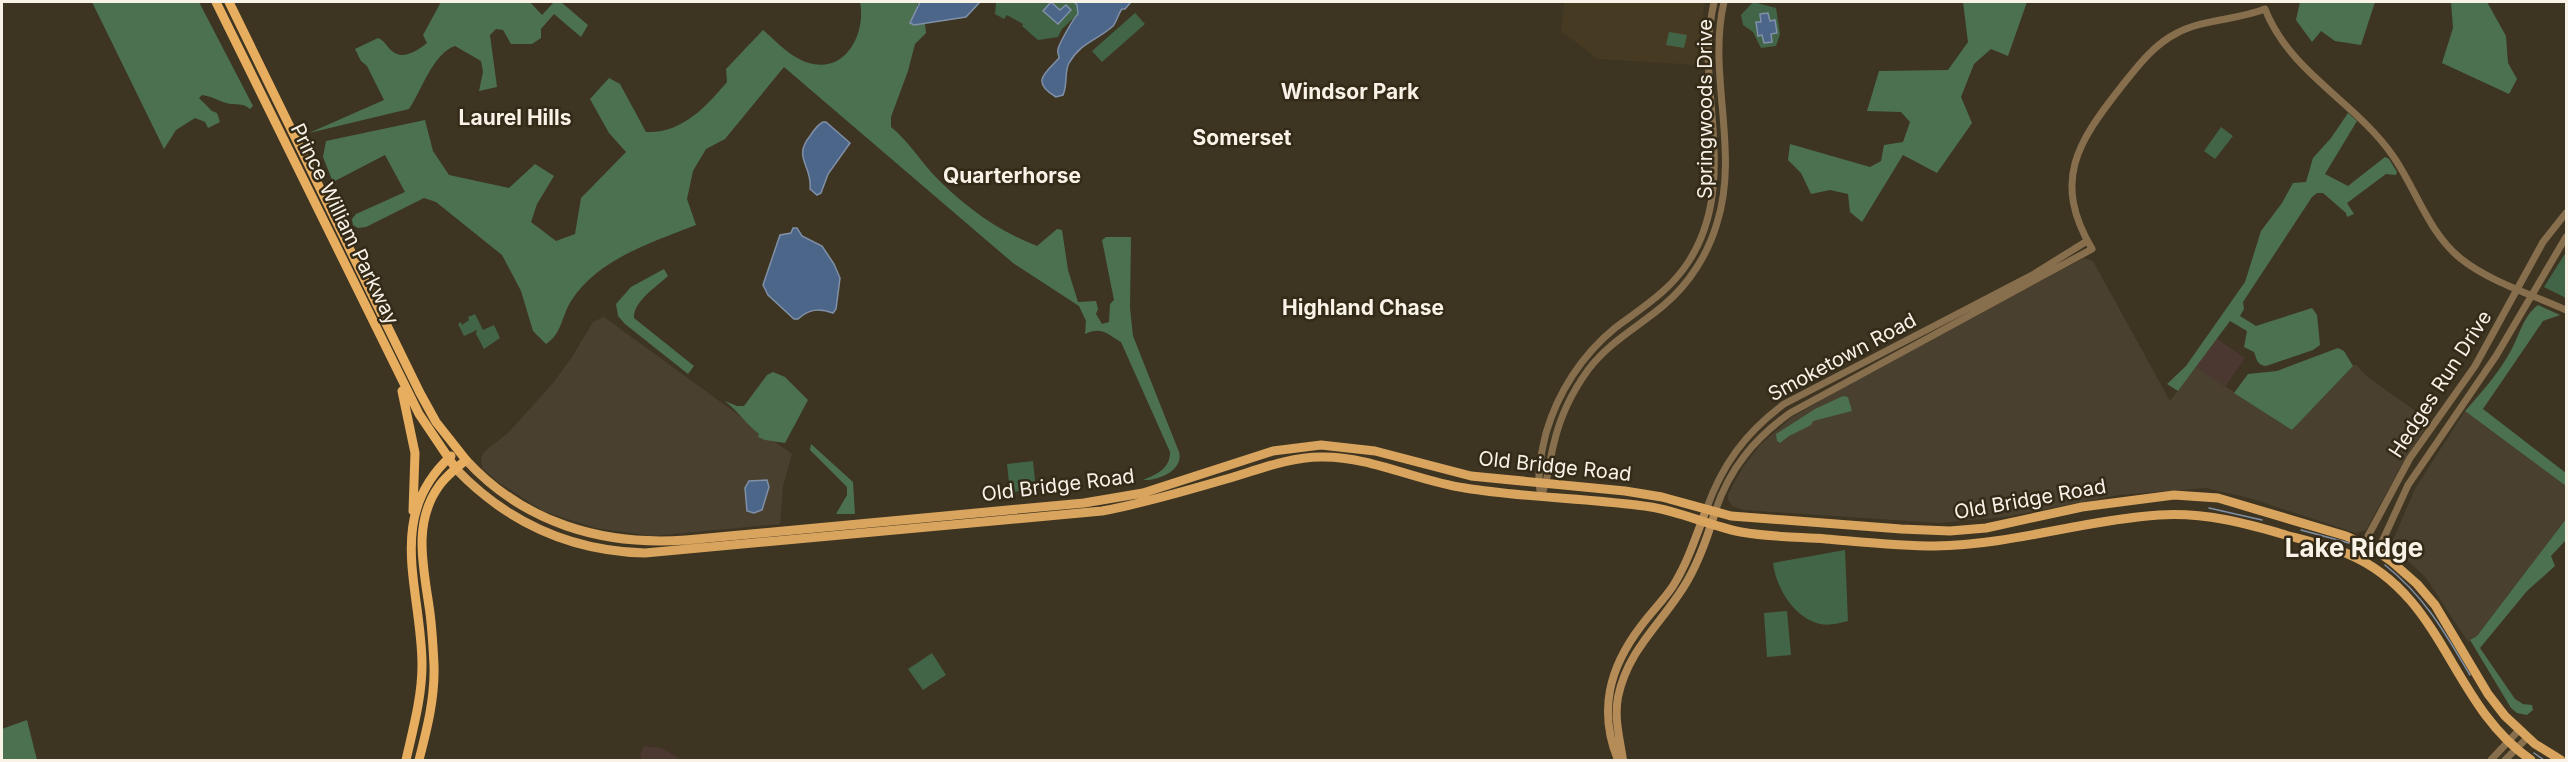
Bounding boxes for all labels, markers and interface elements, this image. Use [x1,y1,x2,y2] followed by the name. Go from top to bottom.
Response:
[1693,19,1717,199] street label: Springwoods Drive
[1281,79,1420,104] district label: Windsor Park
[459,105,571,130] district label: Laurel Hills
[286,120,404,328] street label: Prince William Parkway
[1193,125,1292,150] district label: Somerset
[943,163,1081,188] district label: Quarterhorse
[1282,295,1444,320] district label: Highland Chase
[2383,306,2497,462] street label: Hedges Run Drive
[1764,308,1920,406] street label: Smoketown Road
[1477,446,1633,486] street label: Old Bridge Road
[980,464,1136,506] street label: Old Bridge Road
[1952,474,2108,524] street label: Old Bridge Road
[2285,532,2423,563] district label: Lake Ridge

